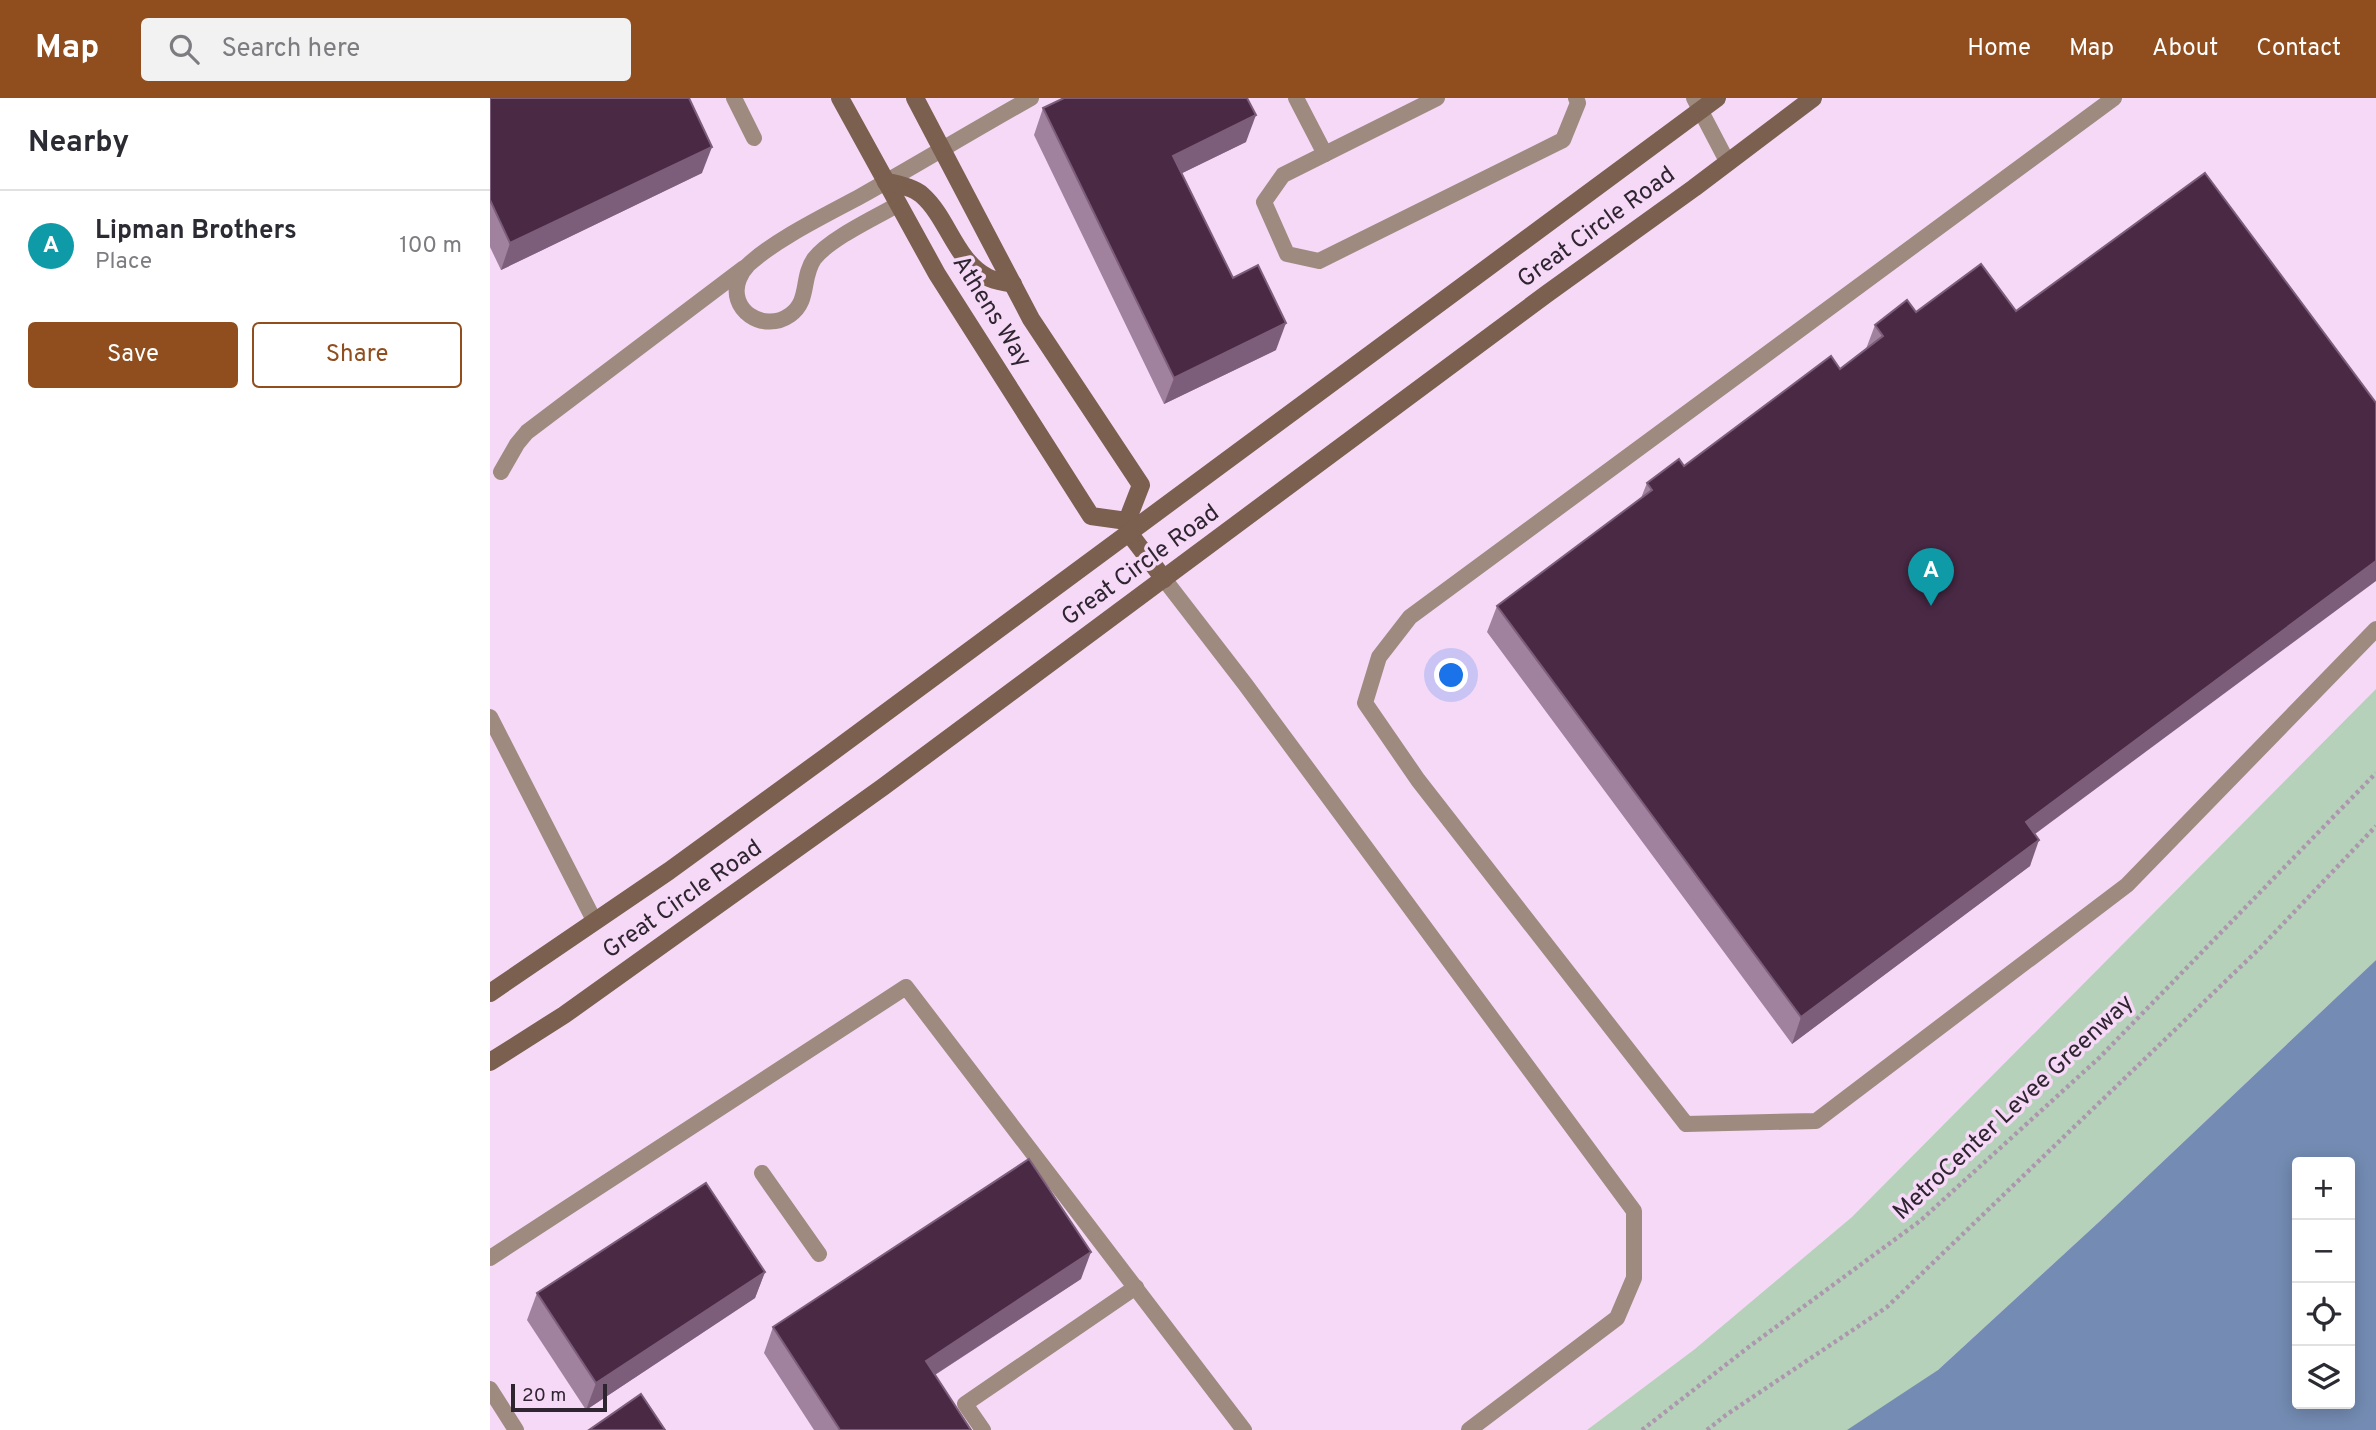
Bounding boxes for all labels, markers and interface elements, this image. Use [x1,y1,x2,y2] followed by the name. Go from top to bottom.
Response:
[141,18,631,81] search box
[35,28,99,70] text: Map
[165,30,203,68] icon: search
[221,33,360,66] text: Search here
[1967,34,2031,64] text: Home
[2069,34,2114,64] text: Map
[2152,34,2218,64] text: About
[2256,34,2341,64] text: Contact
[28,125,129,162] text: Nearby
[1512,161,1682,295] street label: Great Circle Road
[95,215,297,248] text: Lipman Brothers
[43,232,59,261] text: A
[399,232,462,261] text: 100 m
[95,248,152,277] text: Place
[945,250,1037,374] street label: Athens Way
[28,322,238,388] button: Save
[252,322,462,388] button: Share
[1056,499,1226,633] street label: Great Circle Road
[1908,548,1954,606] pin: A
[1434,658,1468,692] your location
[597,834,769,966] street label: Great Circle Road
[1887,989,2141,1227] street label: MetroCenter Levee Greenway
[2292,1157,2355,1409] map controls
[2292,1157,2355,1220] button: +
[2292,1220,2355,1283] button: −
[2292,1283,2355,1346] button: locate
[2292,1346,2355,1409] button: layers
[511,1381,607,1413] scale bar
[522,1384,566,1408] text: 20 m

